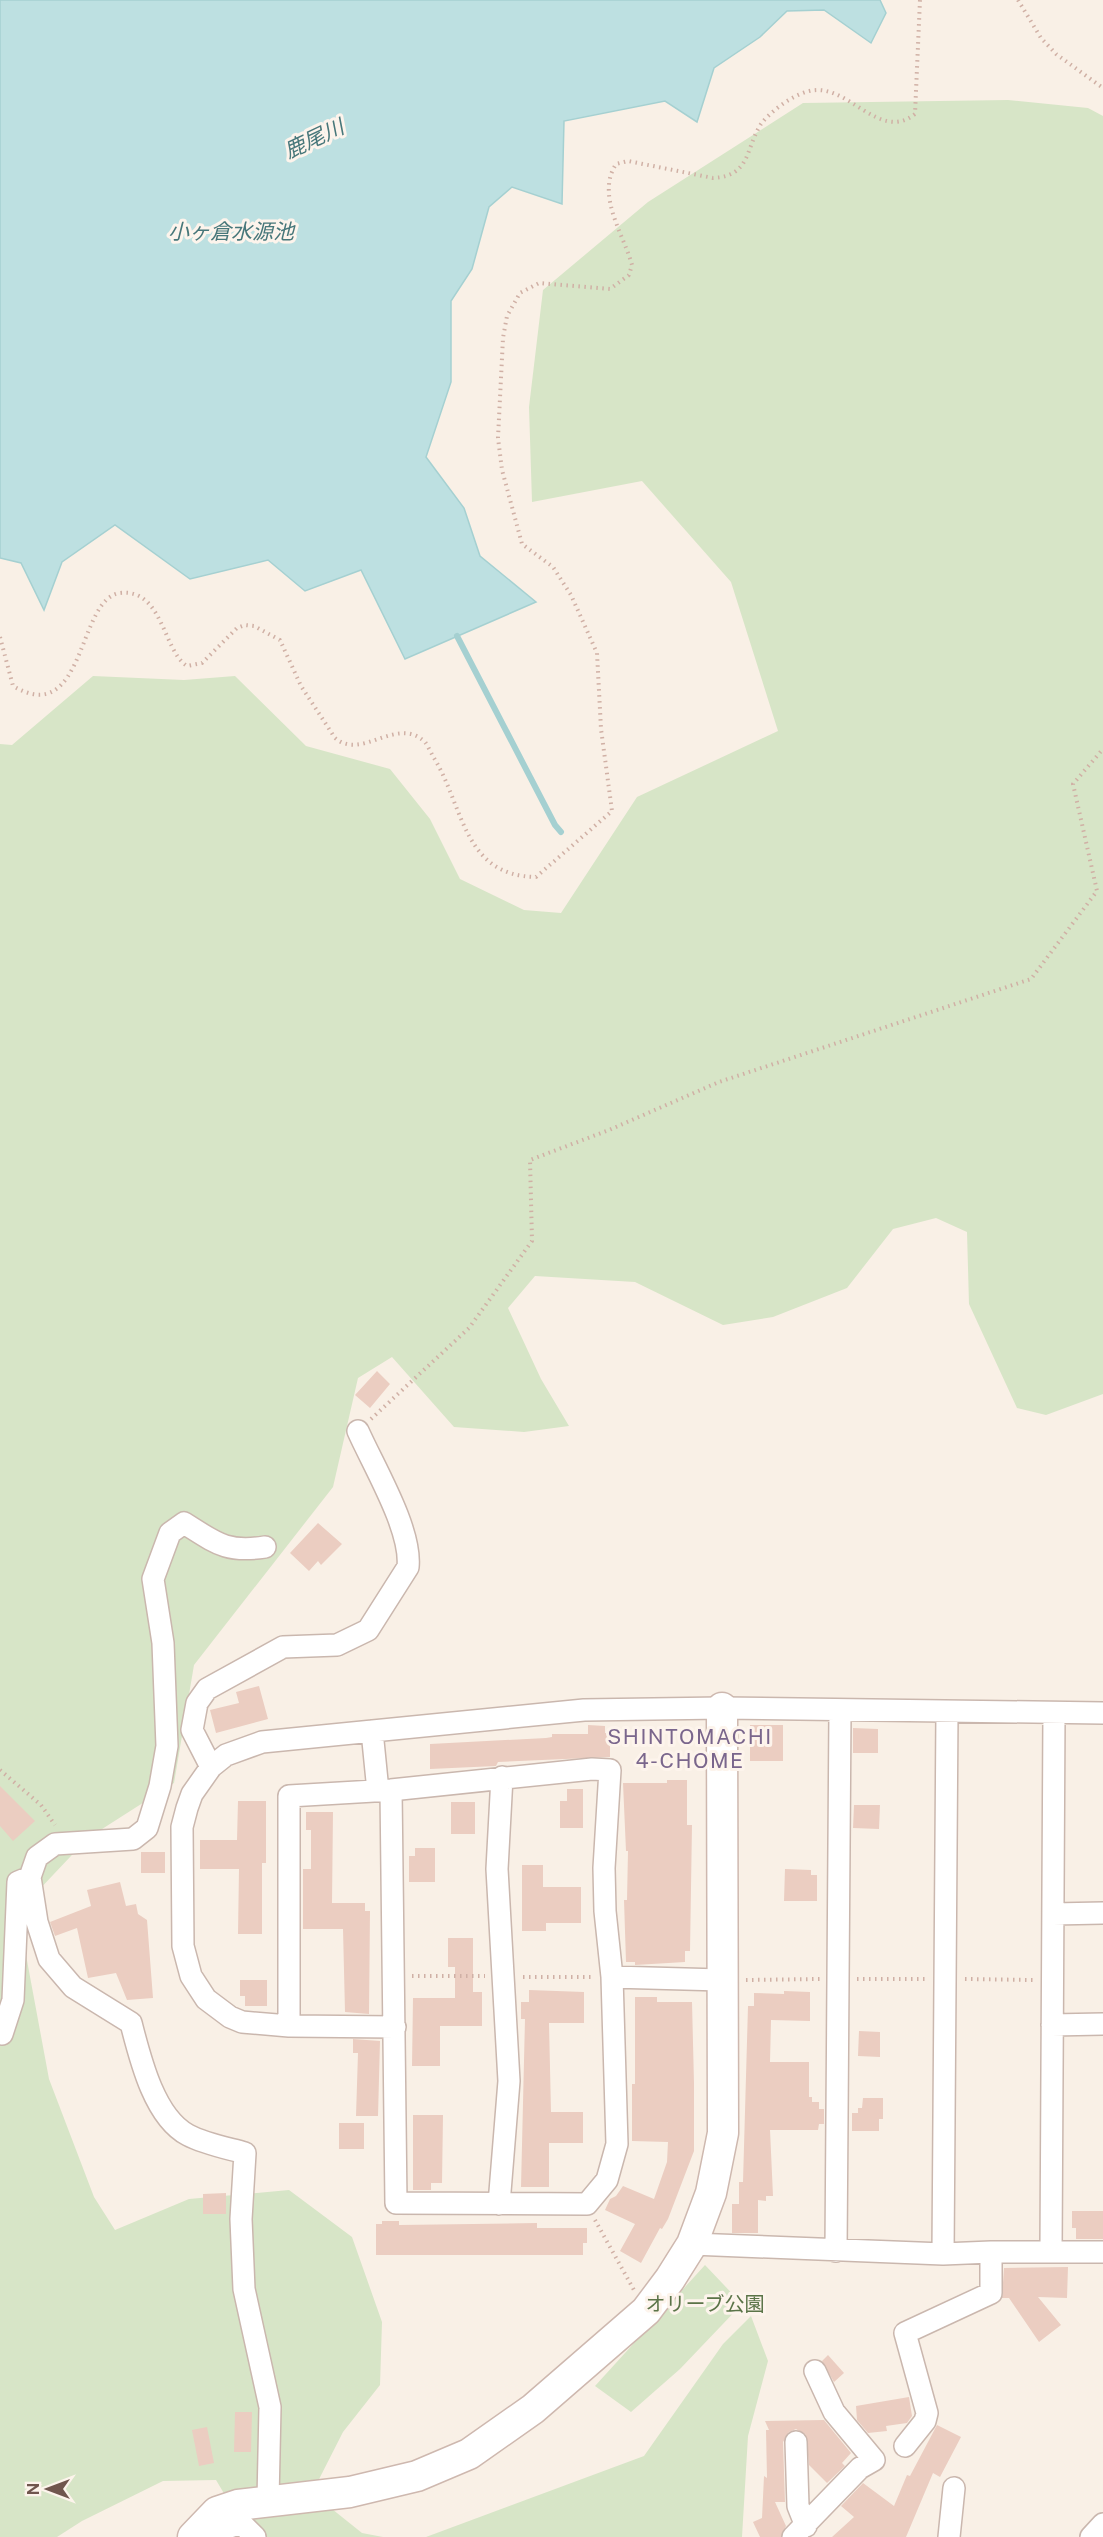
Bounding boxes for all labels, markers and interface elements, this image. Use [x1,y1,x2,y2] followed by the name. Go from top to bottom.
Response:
[280,113,349,163] water label: 鹿尾川
[168,219,296,244] water label: 小ヶ倉水源池
[607,1724,773,1773] district label: SHINTOMACHI 4-CHOME
[646,2292,764,2316] park label: オリーブ公園
[18,2459,78,2519] north arrow
[24,2483,43,2495] text: N

